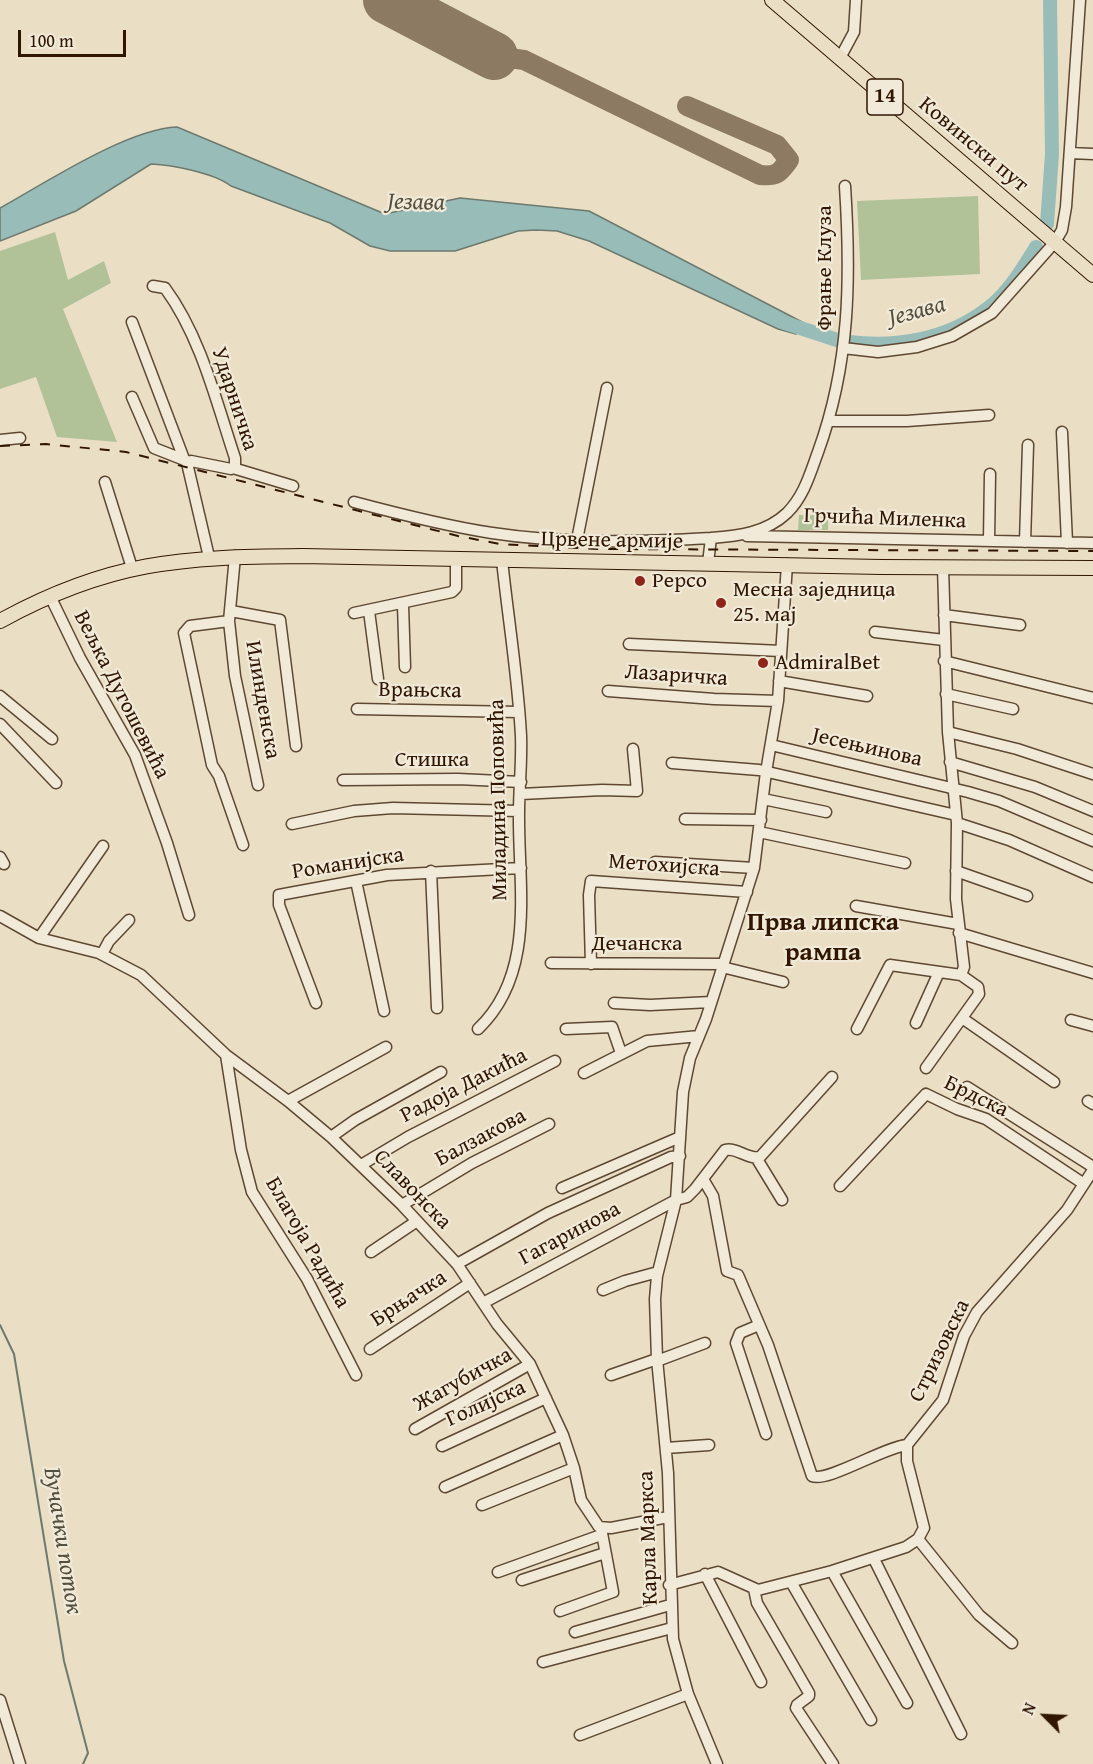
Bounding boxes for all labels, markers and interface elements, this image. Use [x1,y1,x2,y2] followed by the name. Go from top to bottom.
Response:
[21,18,129,56] scale bar
[29,27,74,54] text: 100 m
[867,79,903,115] road number: 14
[913,92,1033,198] street label: Ковински пут
[387,188,445,218] water label: Језава
[812,205,838,331] street label: Фрање Клуза
[885,291,949,333] water label: Језава
[205,344,263,454] street label: Ударничка
[803,503,967,535] street label: Грчића Миленка
[541,527,683,555] street label: Црвене армије
[652,568,707,594] place label: Pepco
[633,574,647,588] marker: Pepco
[733,577,895,628] place label: Месна заједница 25. мај
[714,596,728,610] marker: Месна заједница 25. мај
[67,606,175,784] street label: Вељка Дугошевића
[239,639,285,761] street label: Илинденска
[775,650,880,676] place label: AdmiralBet
[756,656,770,670] marker: AdmiralBet
[624,659,728,693] street label: Лазаричка
[378,677,462,705] street label: Врањска
[484,699,514,901] street label: Миладина Поповића
[809,723,925,773] street label: Јесењинова
[395,747,469,773] street label: Стишка
[290,842,406,886] street label: Романијска
[608,849,720,883] street label: Метохијска
[747,907,899,969] district label: Прва липска рампа
[591,931,683,957] street label: Дечанска
[396,1043,532,1129] street label: Радоја Дакића
[940,1070,1012,1124] street label: Брдска
[431,1103,531,1173] street label: Балзакова
[367,1145,457,1235] street label: Славонска
[259,1173,355,1313] street label: Благоја Радића
[515,1196,625,1272] street label: Гагаринова
[366,1265,452,1333] street label: Брњачка
[904,1295,976,1407] street label: Стризовска
[409,1342,517,1418] street label: Жагубичка
[442,1375,530,1433] street label: Голијска
[36,1465,88,1617] water label: Вучачки поток
[633,1470,665,1606] street label: Карла Маркса
[1015,1686,1075,1746] north arrow
[1015,1699,1042,1718] text: N

